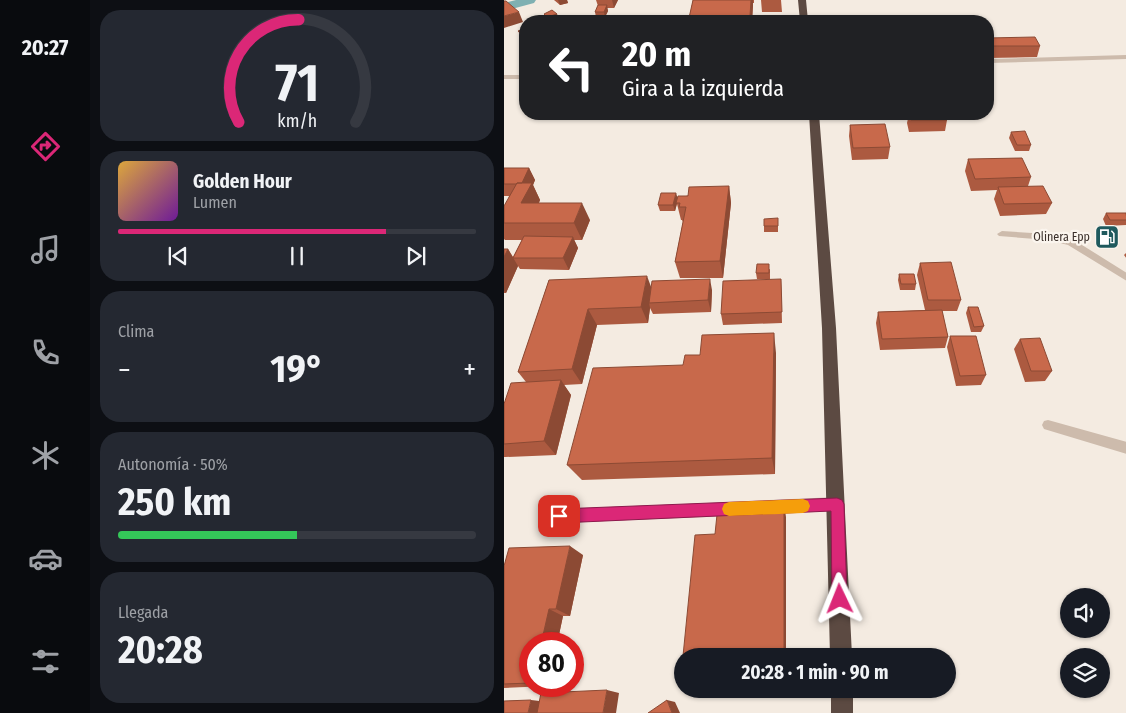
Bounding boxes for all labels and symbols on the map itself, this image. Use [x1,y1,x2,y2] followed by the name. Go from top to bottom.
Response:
[1094,224,1120,250] fuel station icon: Olinera Epp
[1033,230,1090,244] place label: Olinera Epp
[538,495,580,537] pin
[813,572,865,624] position arrow
[519,632,584,697] speed limit sign: 80

